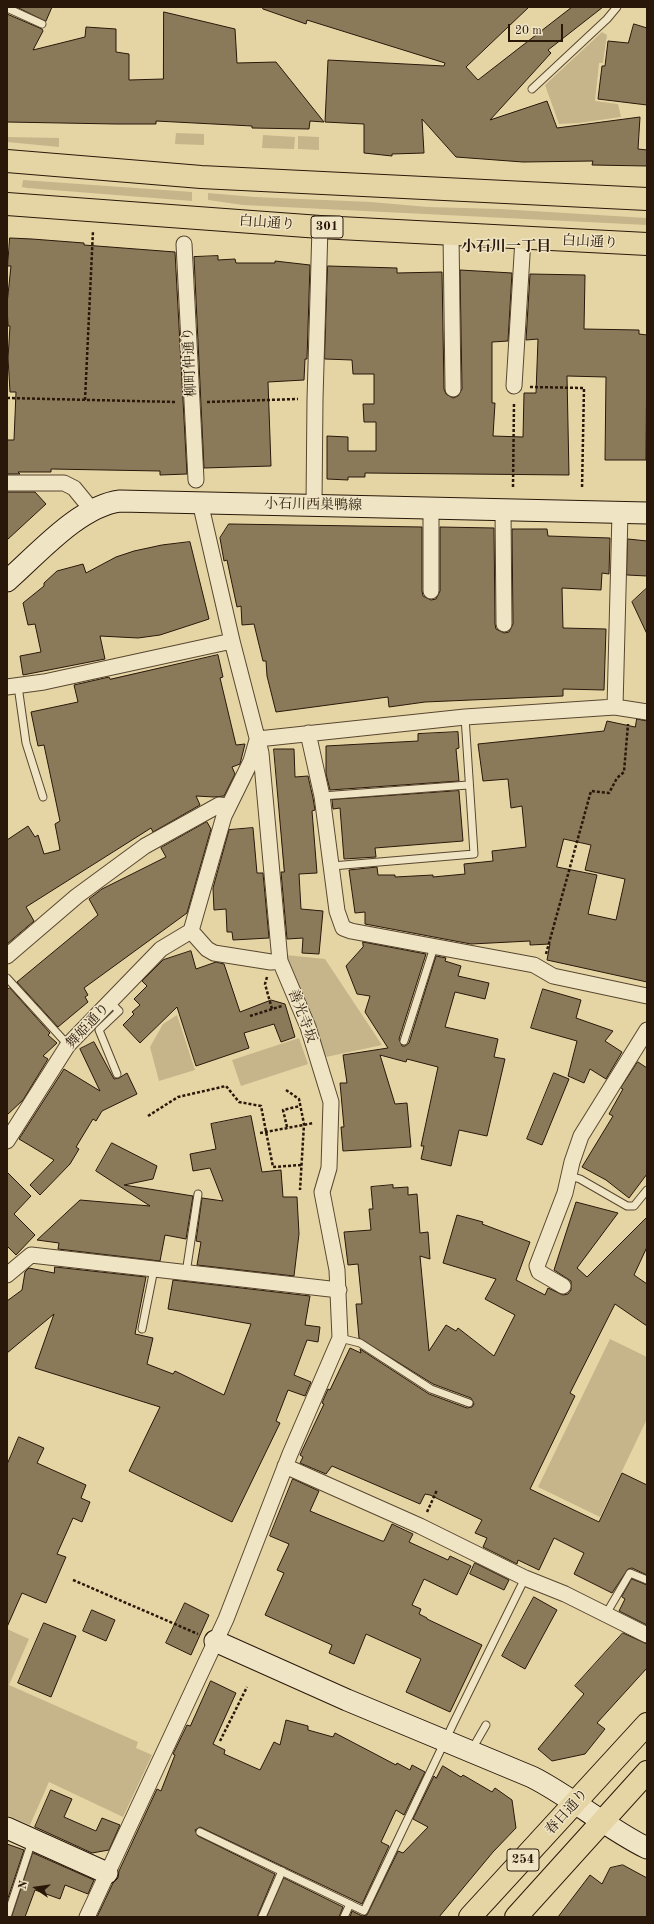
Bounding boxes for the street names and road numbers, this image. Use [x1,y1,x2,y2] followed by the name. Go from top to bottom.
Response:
[238,213,296,233] street label: 白山通り
[311,216,343,238] road number: 301
[562,232,618,252] street label: 白山通り
[180,327,200,397] street label: 柳町仲通り
[264,496,362,514] street label: 小石川西巣鴨線
[284,987,320,1045] street label: 善光寺坂
[63,1000,113,1052] street label: 舞姫通り
[542,1786,592,1838] street label: 春日通り
[507,1849,539,1871] road number: 254

